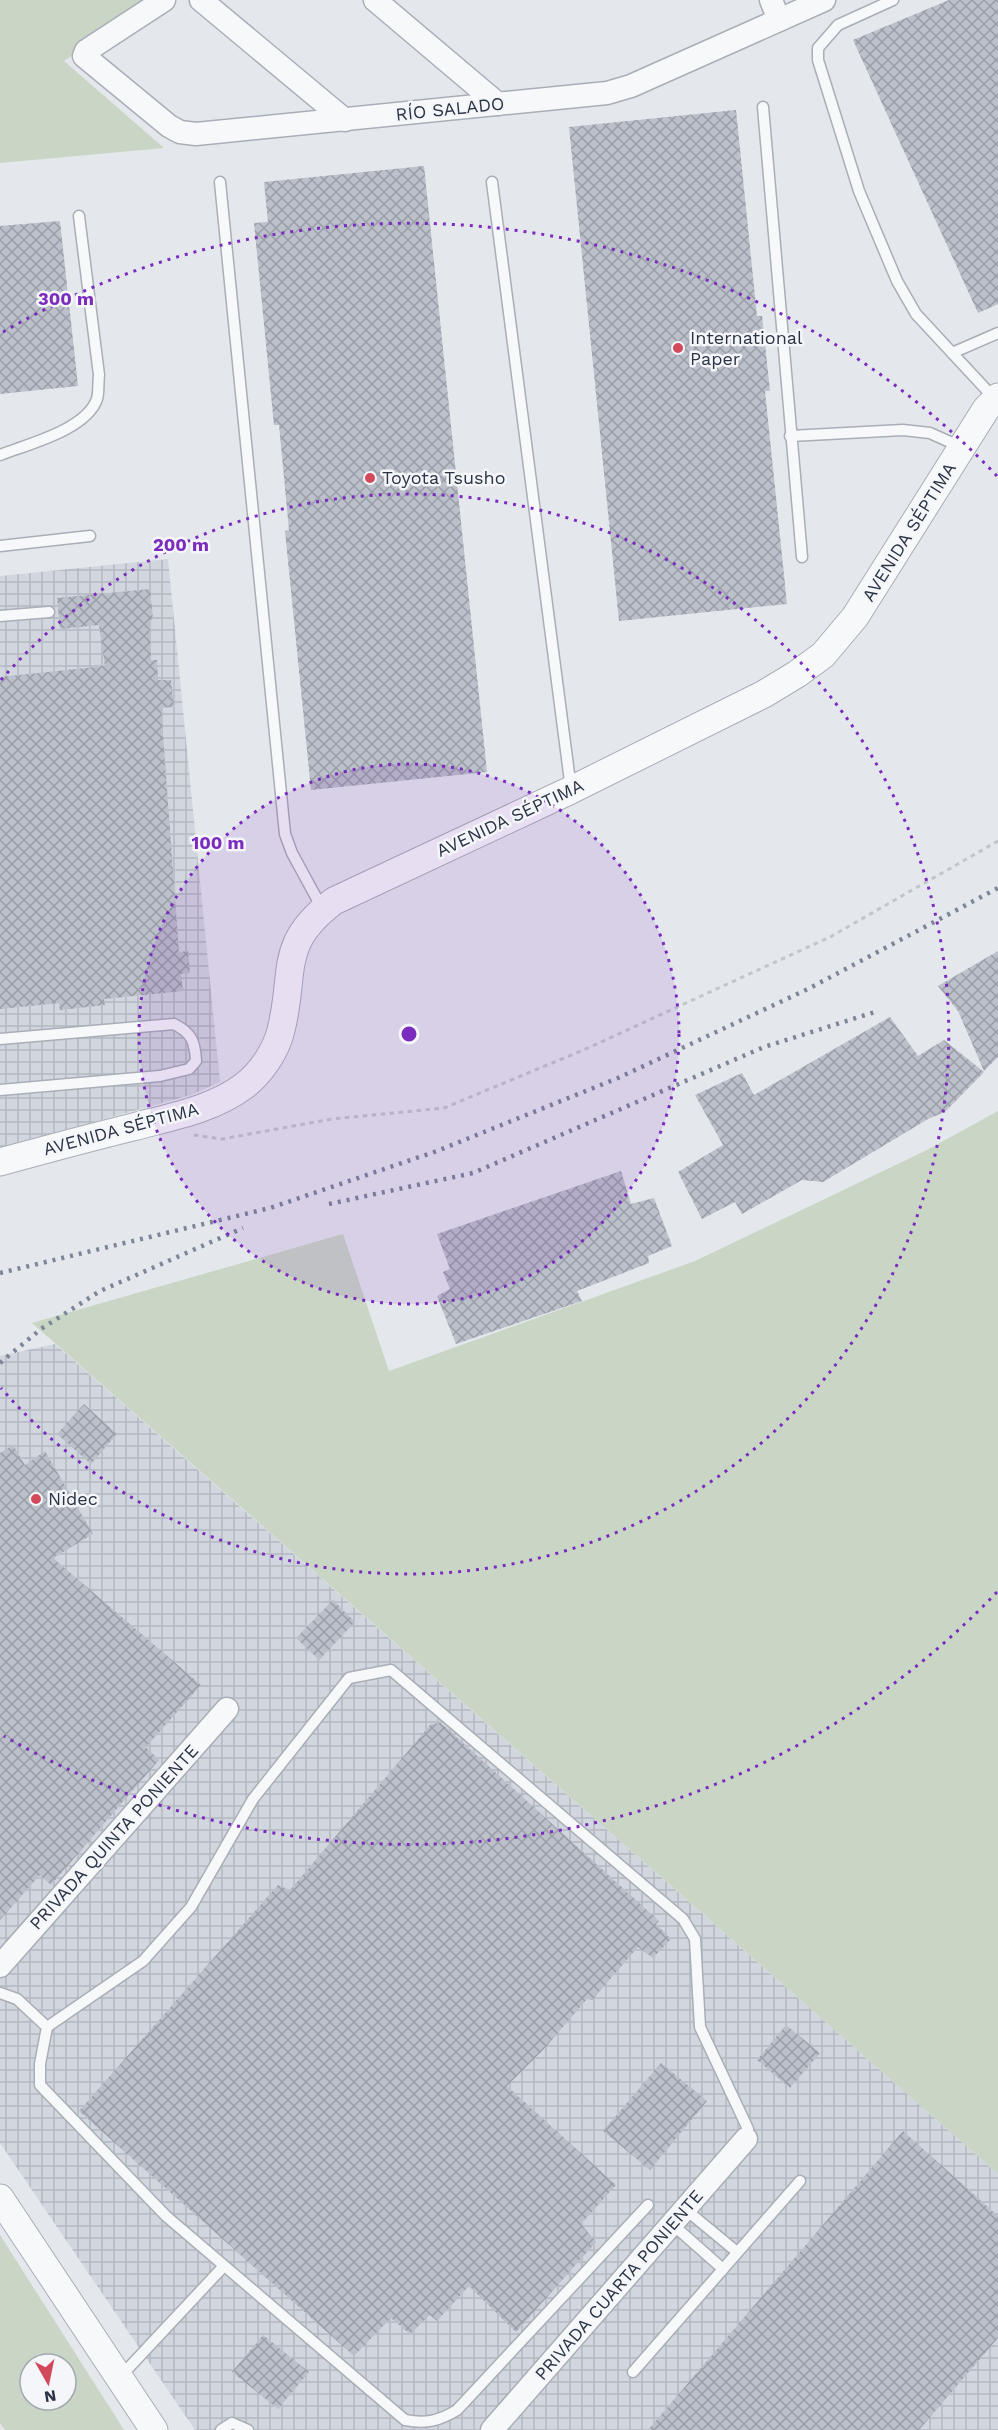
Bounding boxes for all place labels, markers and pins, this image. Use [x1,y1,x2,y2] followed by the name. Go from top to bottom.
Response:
[690,327,803,369] place label: International Paper
[671,341,685,355] marker: International Paper
[382,467,506,488] place label: Toyota Tsusho
[363,471,377,485] marker: Toyota Tsusho
[399,1024,419,1044] centre of rings
[48,1488,98,1509] place label: Nidec
[29,1492,43,1506] marker: Nidec

